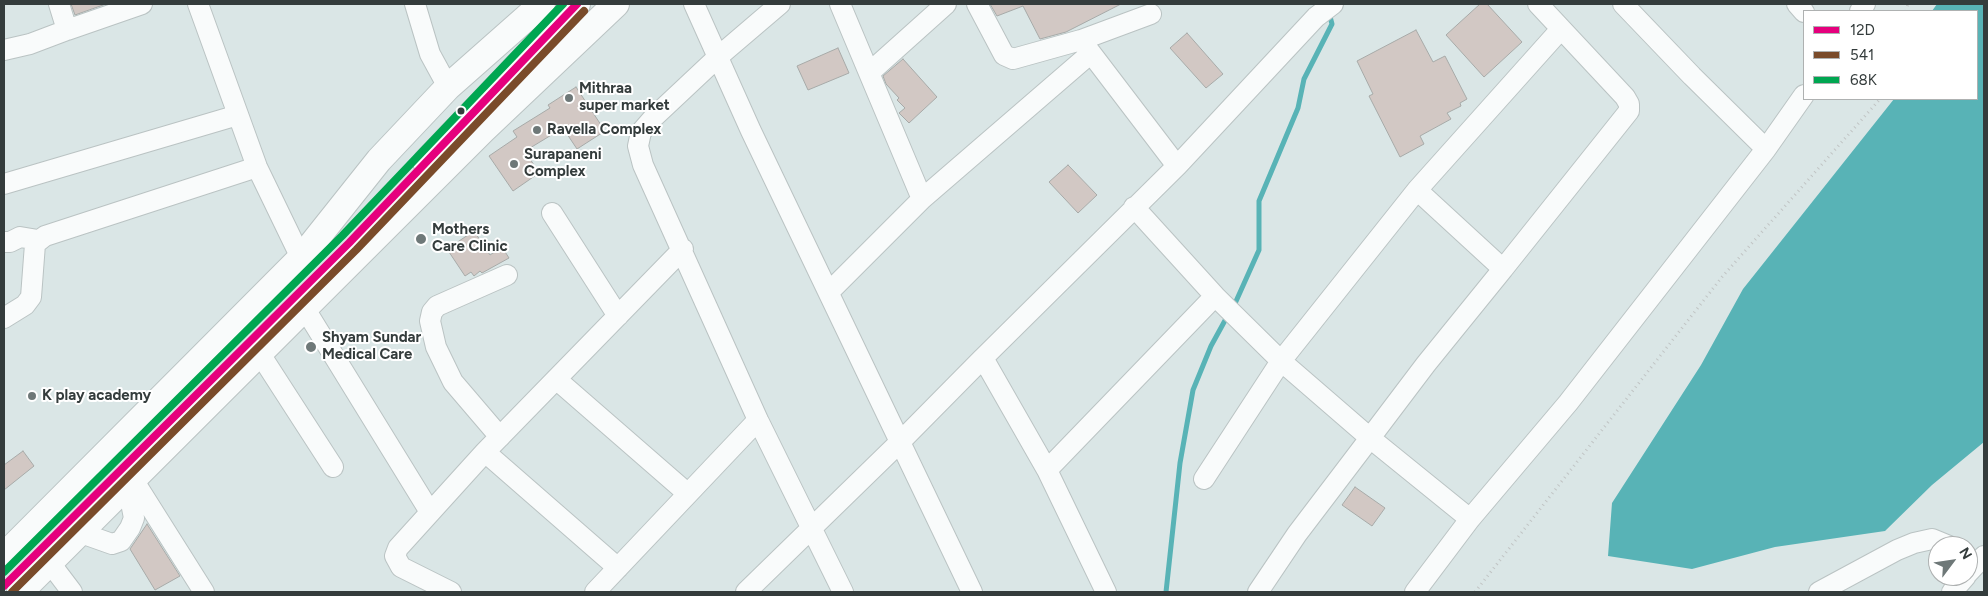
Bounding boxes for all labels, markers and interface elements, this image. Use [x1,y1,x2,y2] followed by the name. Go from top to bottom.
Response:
[1803,10,1978,100] legend
[1850,21,1875,39] text: 12D
[1850,46,1874,64] text: 541
[1850,71,1877,89] text: 68K
[579,80,670,115] place label: Mithraa super market
[563,92,575,104] marker: Mithraa super market
[456,106,466,116] unlabelled marker
[547,121,661,139] place label: Ravella Complex
[531,124,543,136] marker: Ravella Complex
[524,146,602,181] place label: Surapaneni Complex
[508,158,520,170] marker: Surapaneni Complex
[432,221,508,256] place label: Mothers Care Clinic
[414,232,428,246] marker: Mothers Care Clinic
[322,329,421,364] place label: Shyam Sundar Medical Care
[304,340,318,354] marker: Shyam Sundar Medical Care
[42,387,151,405] place label: K play academy
[26,390,38,402] marker: K play academy
[1928,536,1978,586] north arrow
[1955,545,1975,563] text: N

